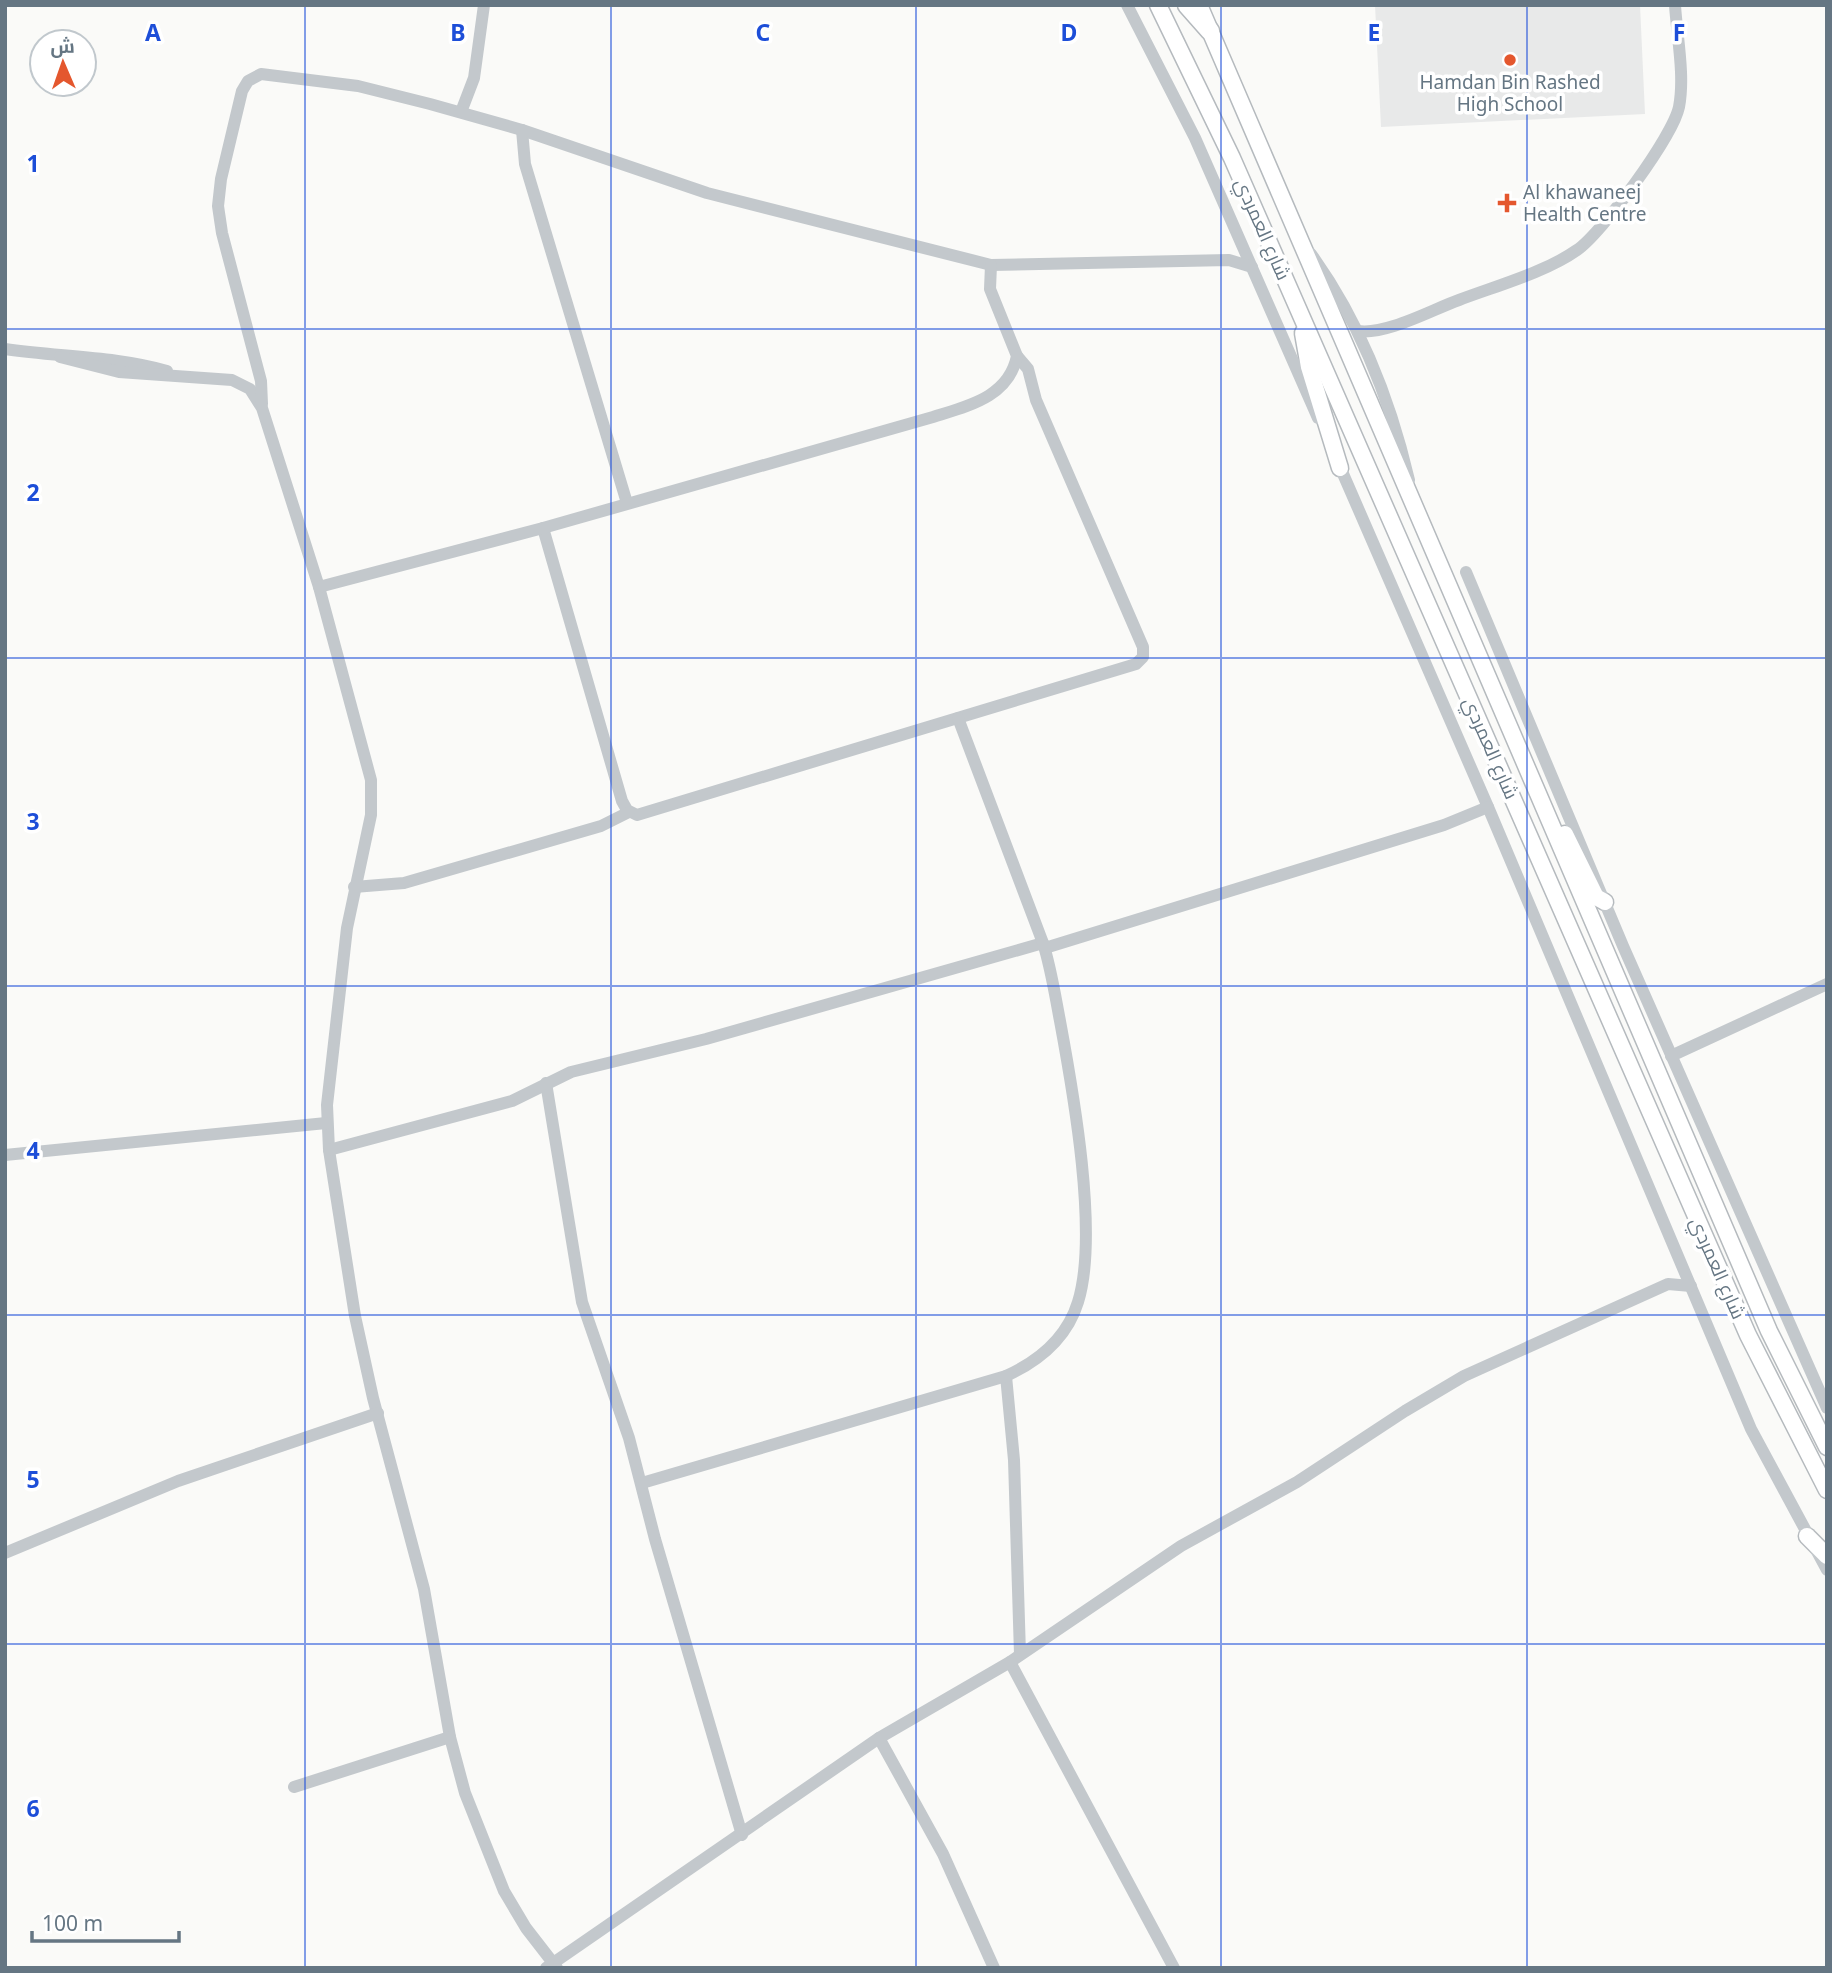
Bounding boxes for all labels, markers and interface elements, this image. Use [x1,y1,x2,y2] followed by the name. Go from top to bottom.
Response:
[145,16,161,48] text: A
[450,16,466,48] text: B
[756,16,771,48] text: C
[1061,16,1077,48] text: D
[1368,16,1380,48] text: E
[1673,16,1685,48] text: F
[28,28,98,98] north arrow
[50,33,75,59] text: ش
[1502,52,1518,68] marker: Hamdan Bin Rashed High School
[1419,69,1601,117] place label: Hamdan Bin Rashed High School
[26,147,40,179] text: 1
[1227,174,1297,285] street label: شارع العمردي
[1523,179,1646,227] place label: Al khawaneej Health Centre
[1497,193,1517,213] marker: Al khawaneej Health Centre
[26,476,40,508] text: 2
[1455,693,1525,804] street label: شارع العمردي
[26,805,40,837] text: 3
[26,1134,40,1166] text: 4
[1682,1213,1752,1324] street label: شارع العمردي
[26,1463,40,1495] text: 5
[26,1792,40,1824] text: 6
[32,1899,178,1943] scale bar
[42,1909,103,1937] text: 100 m

